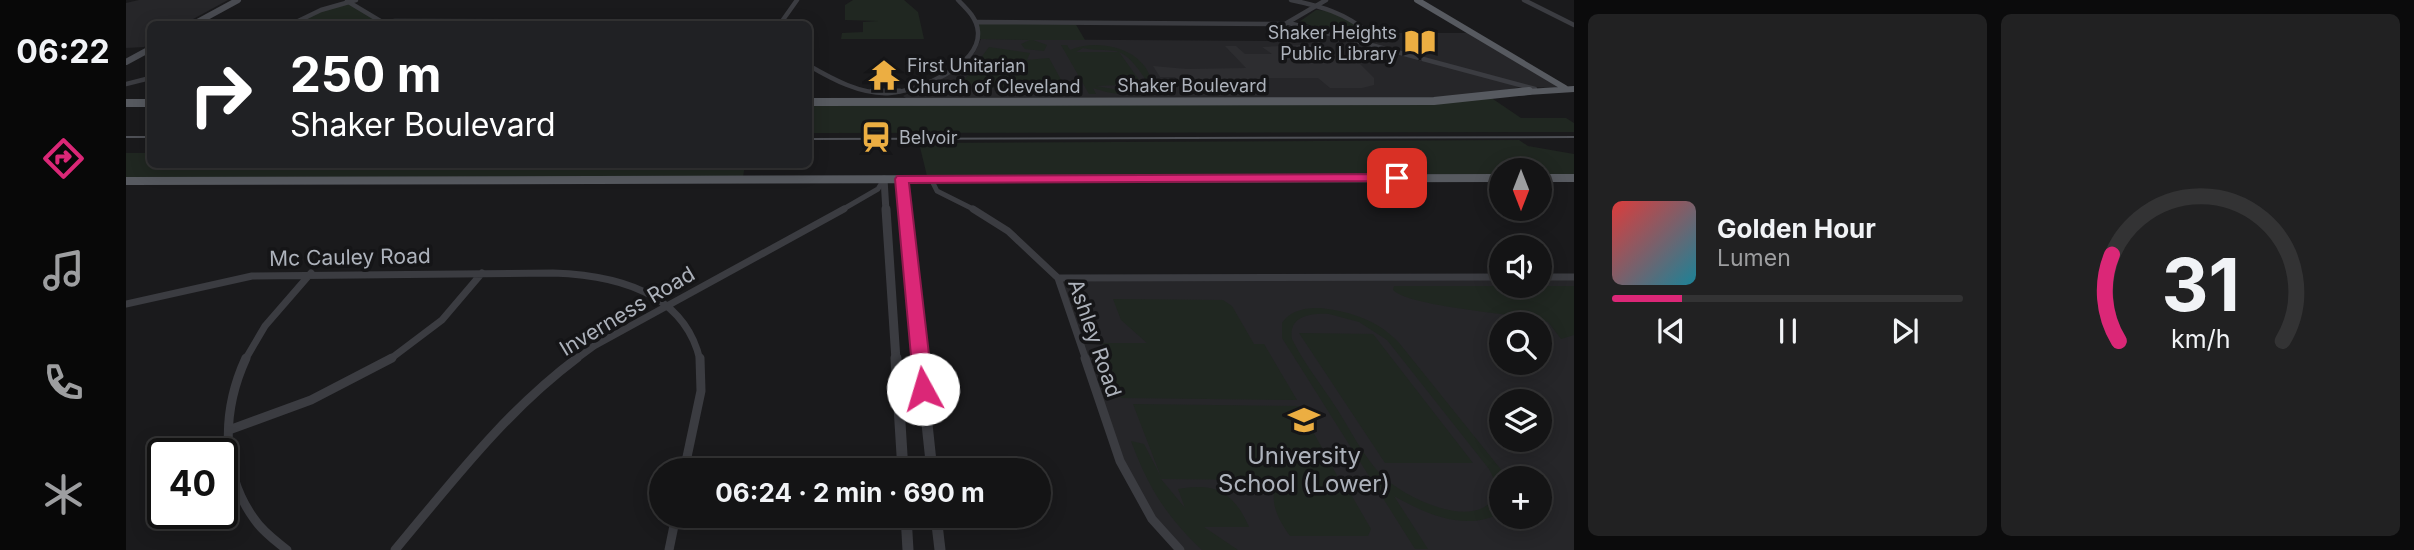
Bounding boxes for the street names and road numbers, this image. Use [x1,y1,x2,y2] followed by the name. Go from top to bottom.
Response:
[1117,75,1267,96] street label: Shaker Boulevard
[269,243,431,271] street label: Mc Cauley Road
[555,261,699,361] street label: Inverness Road
[1063,276,1127,400] street label: Ashley Road

